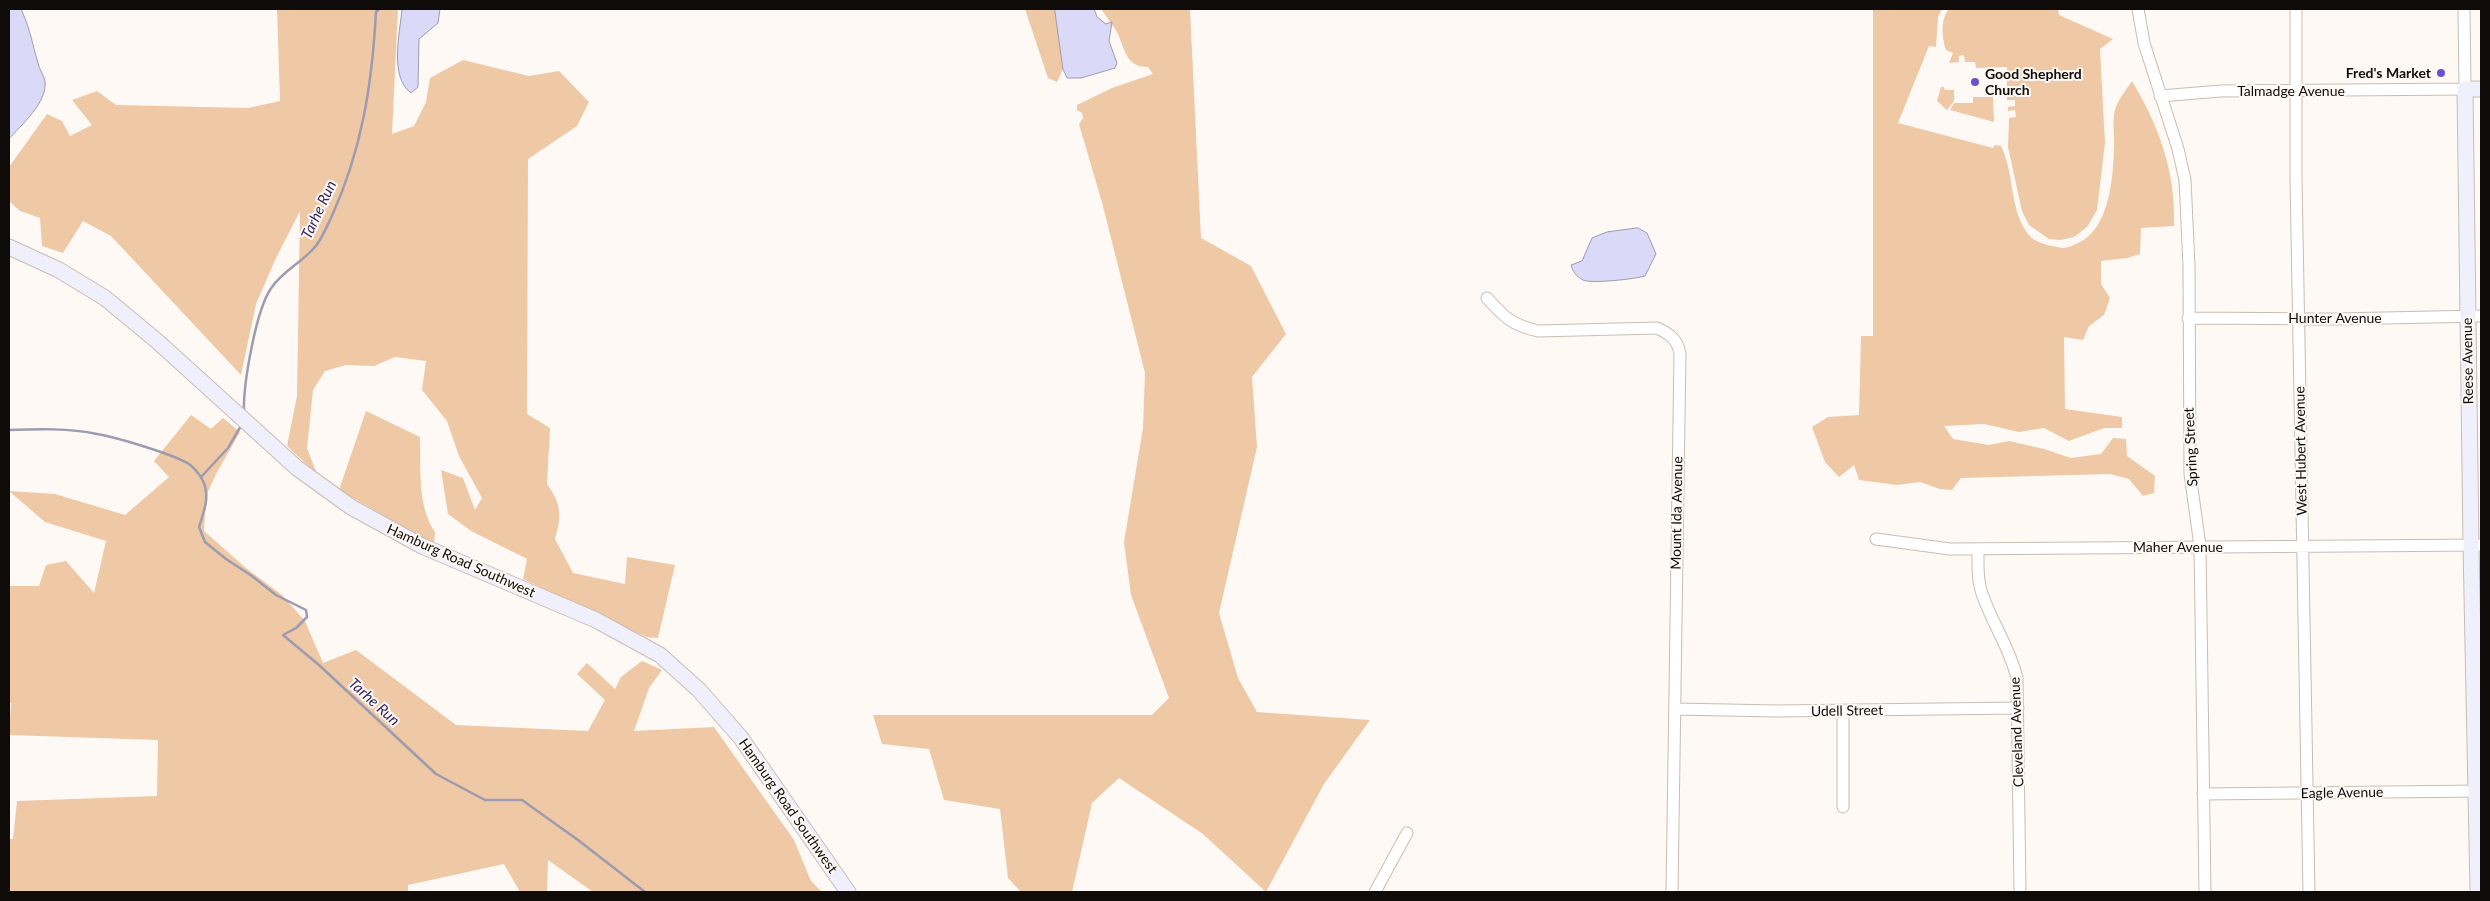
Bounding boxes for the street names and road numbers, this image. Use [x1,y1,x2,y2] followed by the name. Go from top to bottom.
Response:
[2237,83,2345,99] street label: Talmadge Avenue
[2288,310,2382,326] street label: Hunter Avenue
[2459,318,2477,404] street label: Reese Avenue
[2291,386,2311,516] street label: West Hubert Avenue
[2181,407,2201,487] street label: Spring Street
[1668,456,1686,570] street label: Mount Ida Avenue
[384,521,538,601] street label: Hamburg Road Southwest
[2133,539,2223,555] street label: Maher Avenue
[2007,677,2027,787] street label: Cleveland Avenue
[1811,702,1883,720] street label: Udell Street
[735,735,841,877] street label: Hamburg Road Southwest
[2300,784,2384,802] street label: Eagle Avenue

